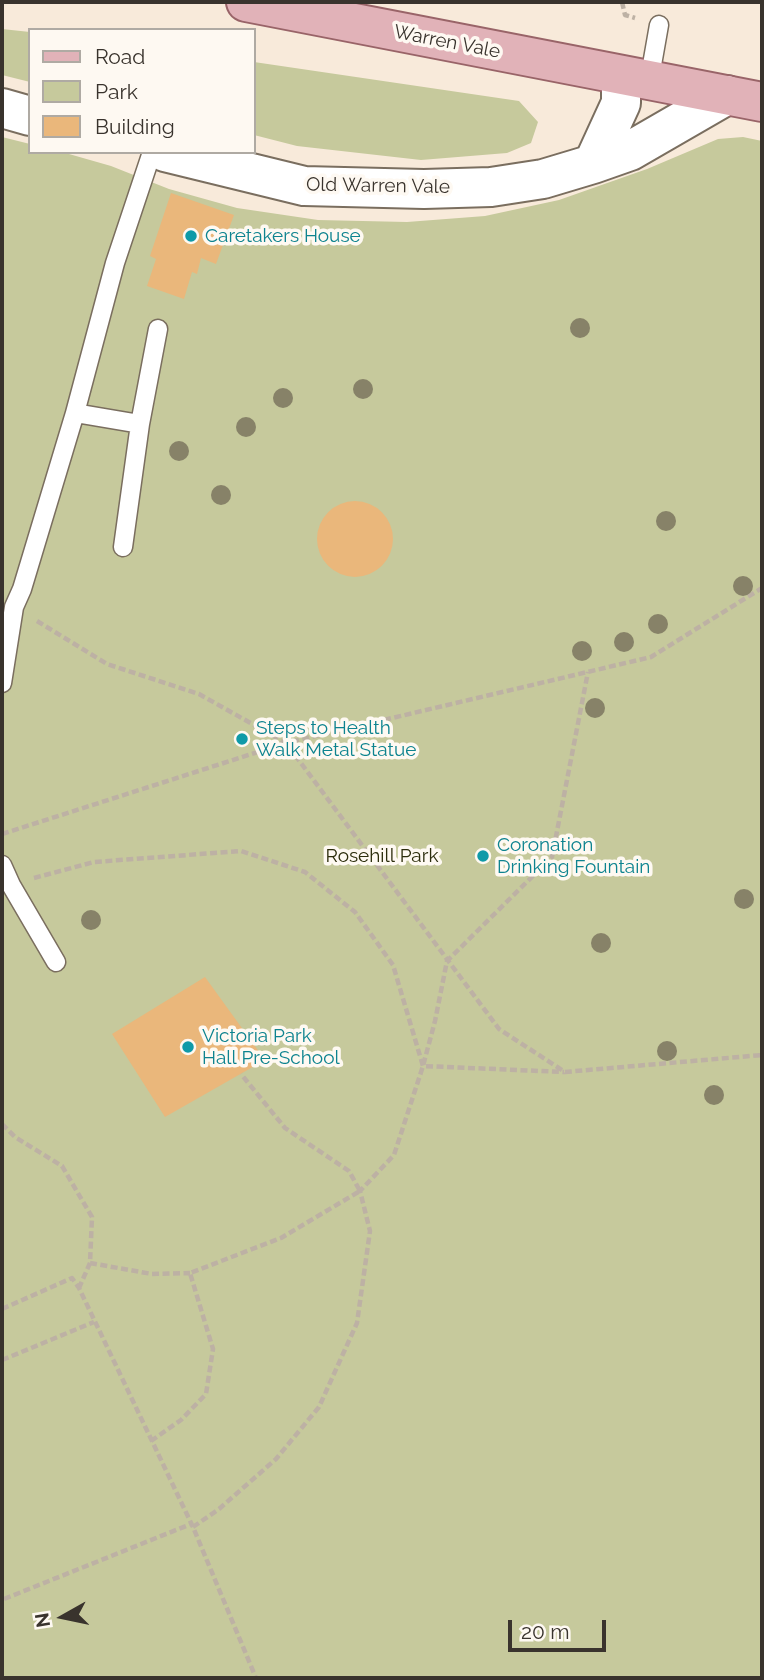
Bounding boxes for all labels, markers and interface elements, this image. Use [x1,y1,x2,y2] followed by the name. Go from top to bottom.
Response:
[392,21,502,63] street label: Warren Vale
[28,28,256,154] legend
[95,44,145,69] text: Road
[95,79,138,104] text: Park
[95,114,175,139] text: Building
[306,173,450,199] street label: Old Warren Vale
[205,225,361,247] place label: Caretakers House
[183,228,199,244] marker: Caretakers House
[256,717,416,761] place label: Steps to Health Walk Metal Statue
[234,731,250,747] marker: Steps to Health Walk Metal Statue
[497,834,650,878] place label: Coronation Drinking Fountain
[326,845,438,867] park label: Rosehill Park
[475,848,491,864] marker: Coronation Drinking Fountain
[202,1025,340,1069] place label: Victoria Park Hall Pre-School
[180,1039,196,1055] marker: Victoria Park Hall Pre-School
[28,1582,98,1652] north arrow
[512,1606,610,1650] scale bar
[30,1611,54,1629] text: N
[521,1619,569,1644] text: 20 m

